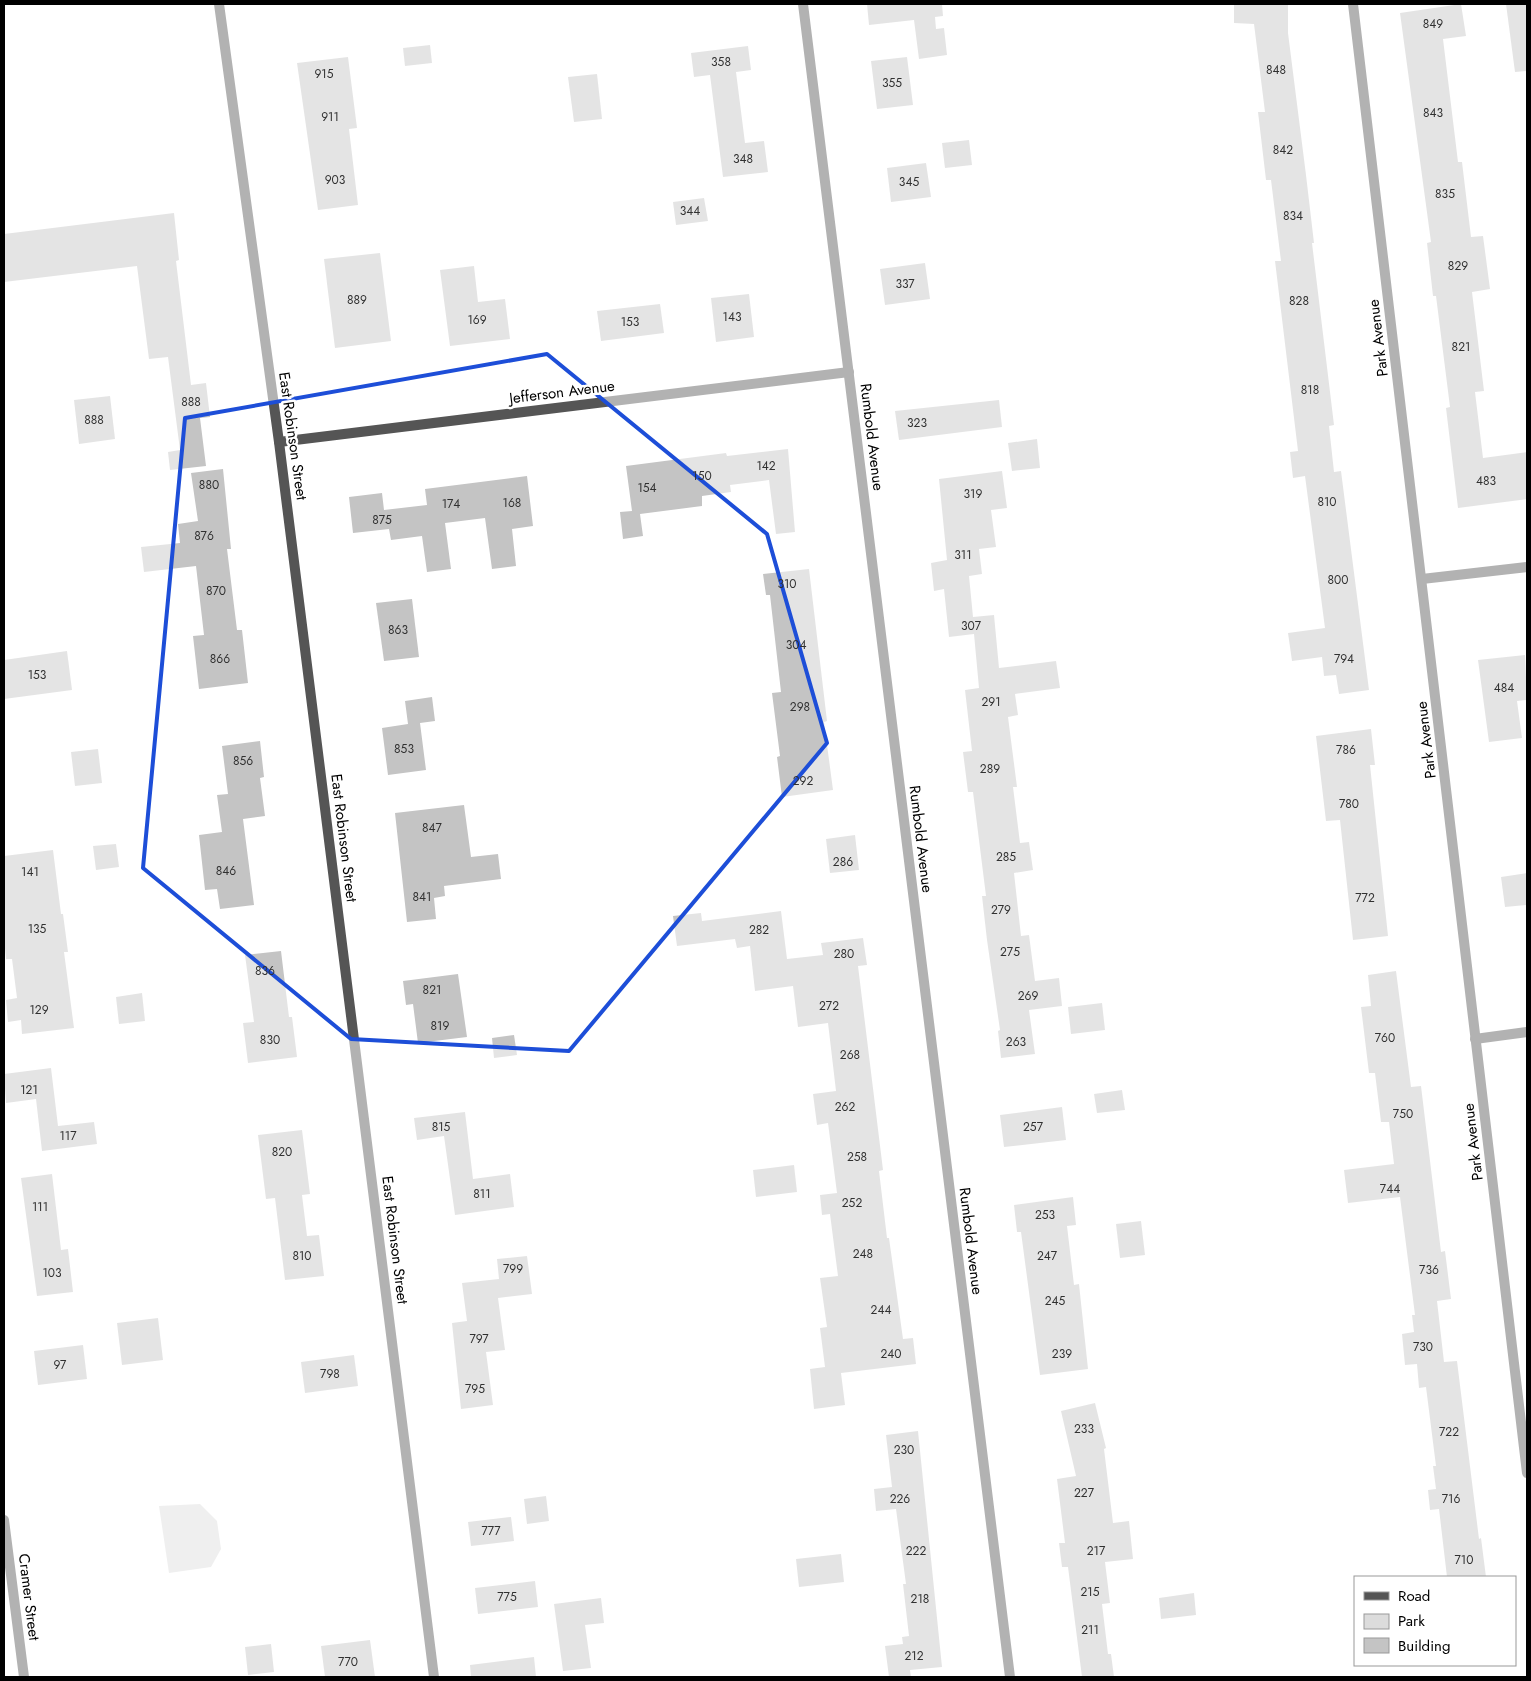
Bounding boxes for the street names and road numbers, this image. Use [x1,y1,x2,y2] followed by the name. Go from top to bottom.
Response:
[1362,298,1394,378] street label: Park Avenue
[273,371,313,502] street label: East Robinson Street
[506,375,616,410] street label: Jefferson Avenue
[855,382,890,492] street label: Rumbold Avenue
[1410,700,1442,780] street label: Park Avenue
[325,773,363,904] street label: East Robinson Street
[904,784,939,894] street label: Rumbold Avenue
[1457,1102,1489,1182] street label: Park Avenue
[376,1175,414,1306] street label: East Robinson Street
[954,1186,989,1296] street label: Rumbold Avenue
[13,1552,45,1642] street label: Cramer Street

